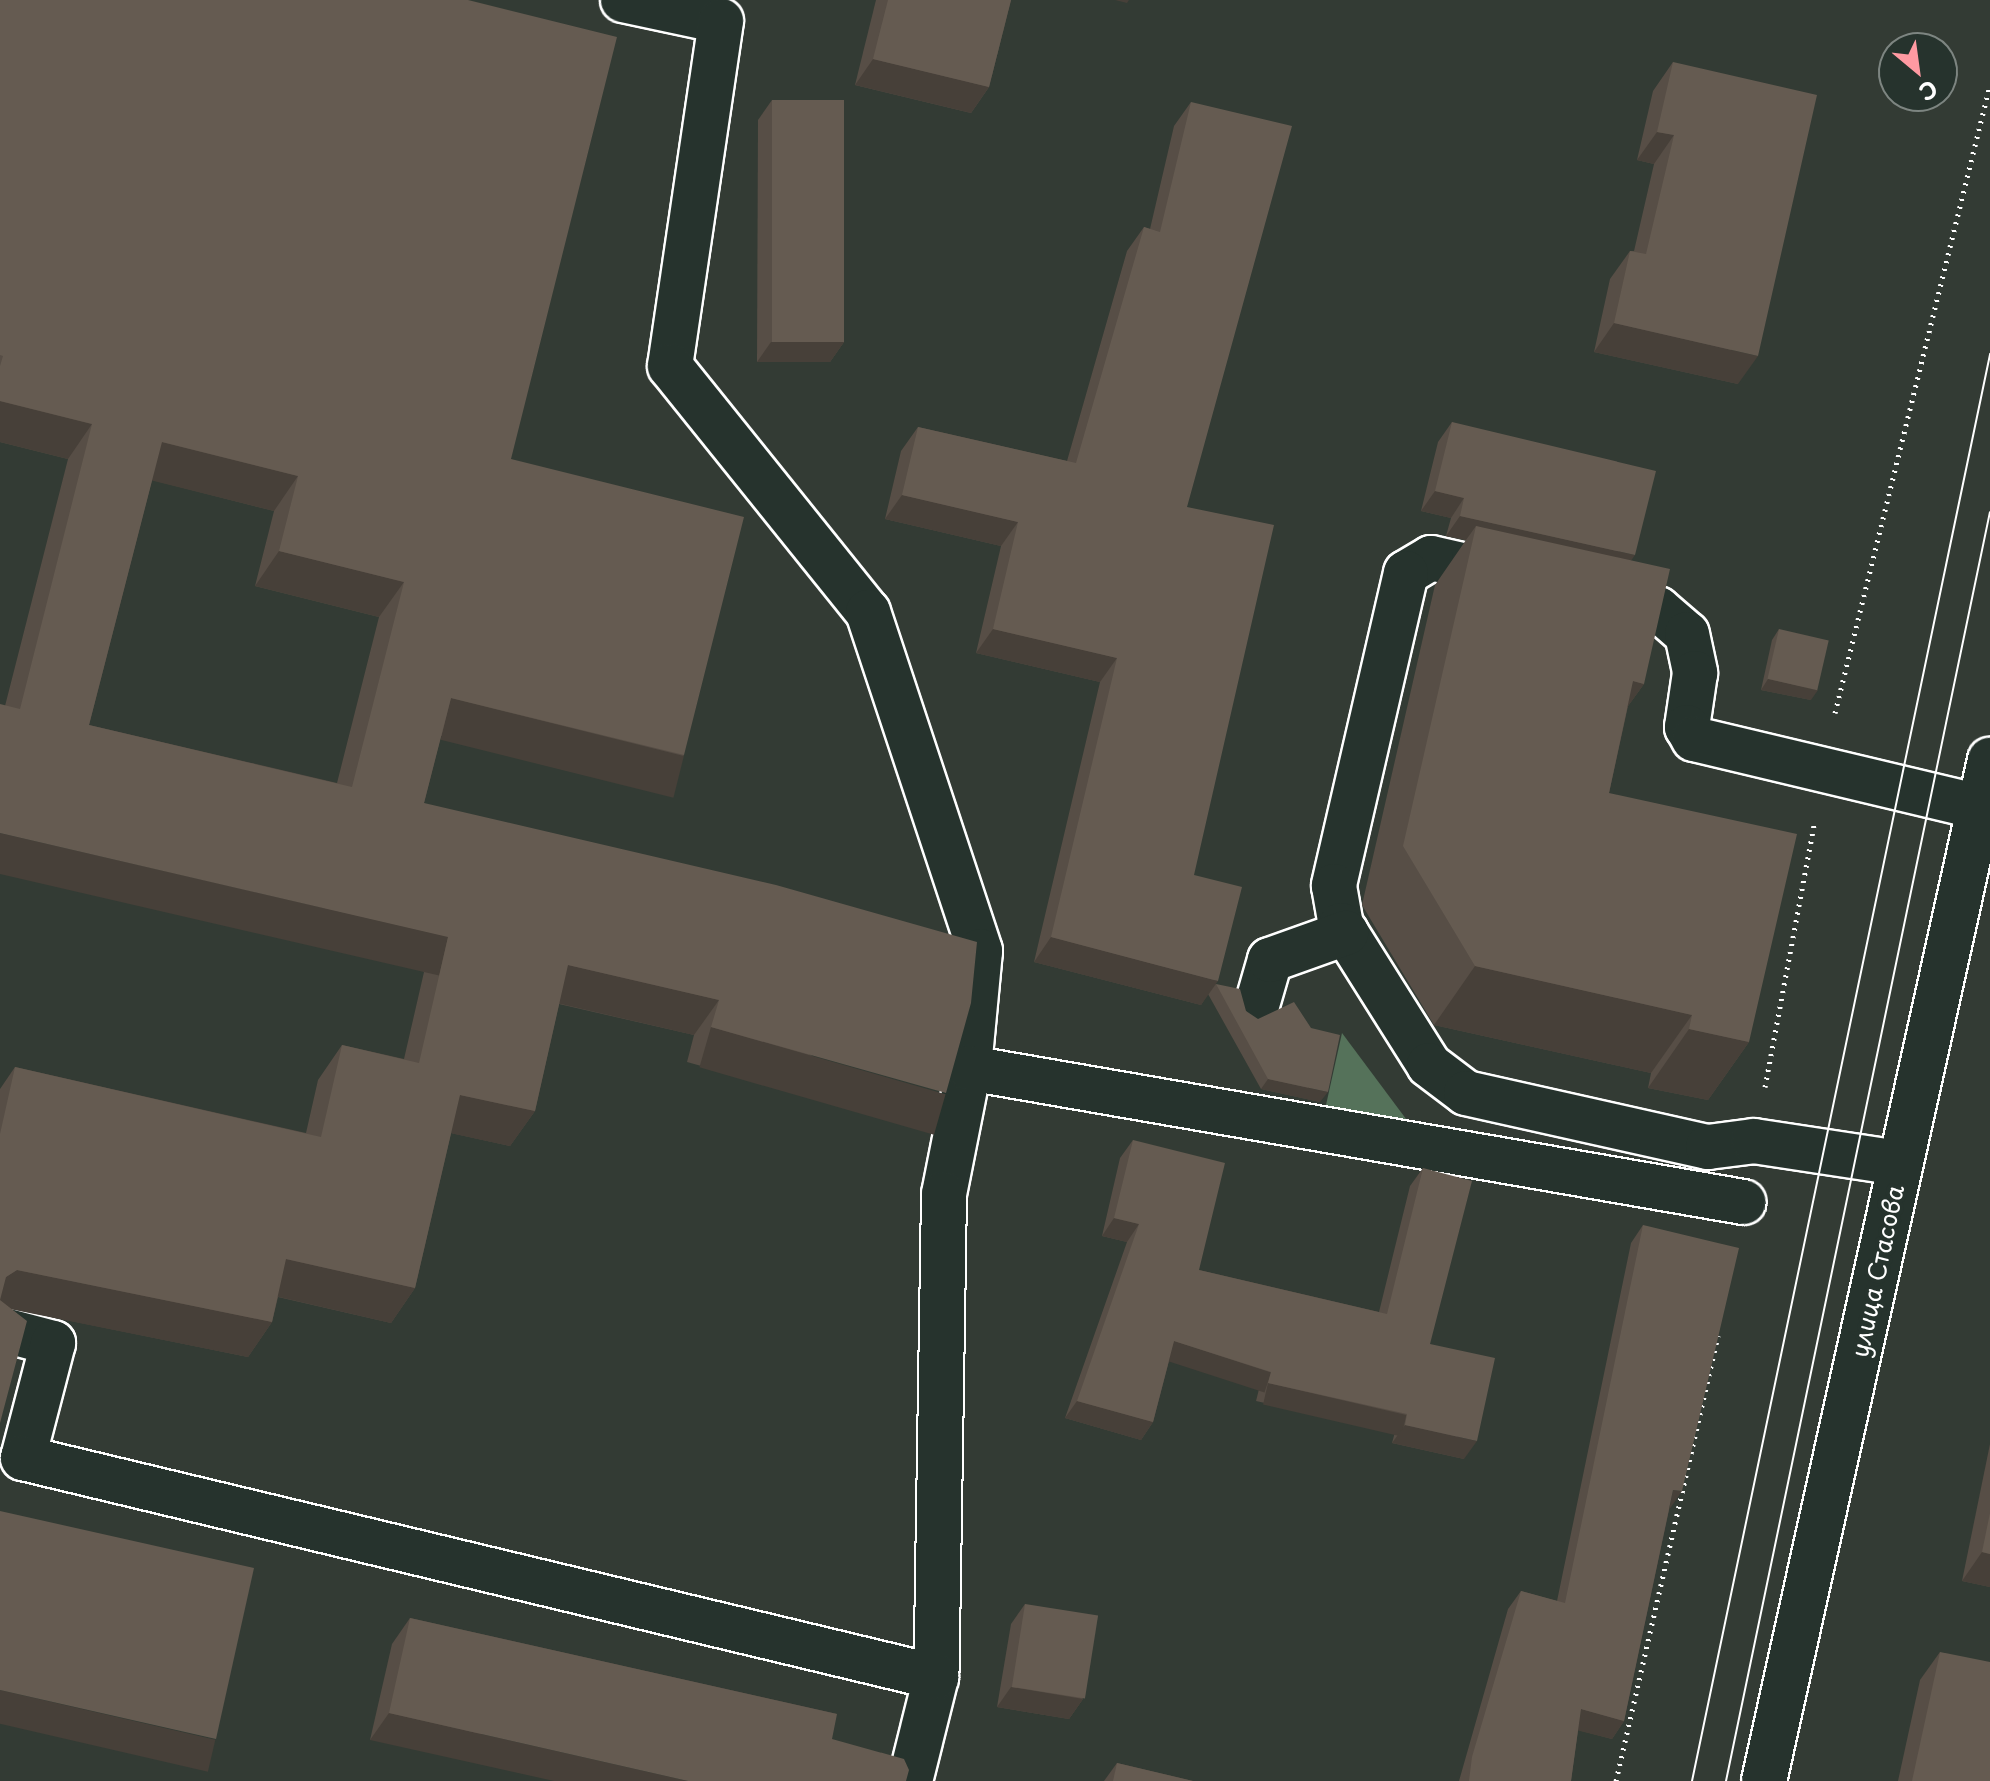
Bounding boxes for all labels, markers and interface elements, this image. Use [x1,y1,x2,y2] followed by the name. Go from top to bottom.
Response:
[1878,32,1958,112] north arrow
[1914,73,1944,110] text: С
[1844,1181,1910,1361] street label: улица Стасова

